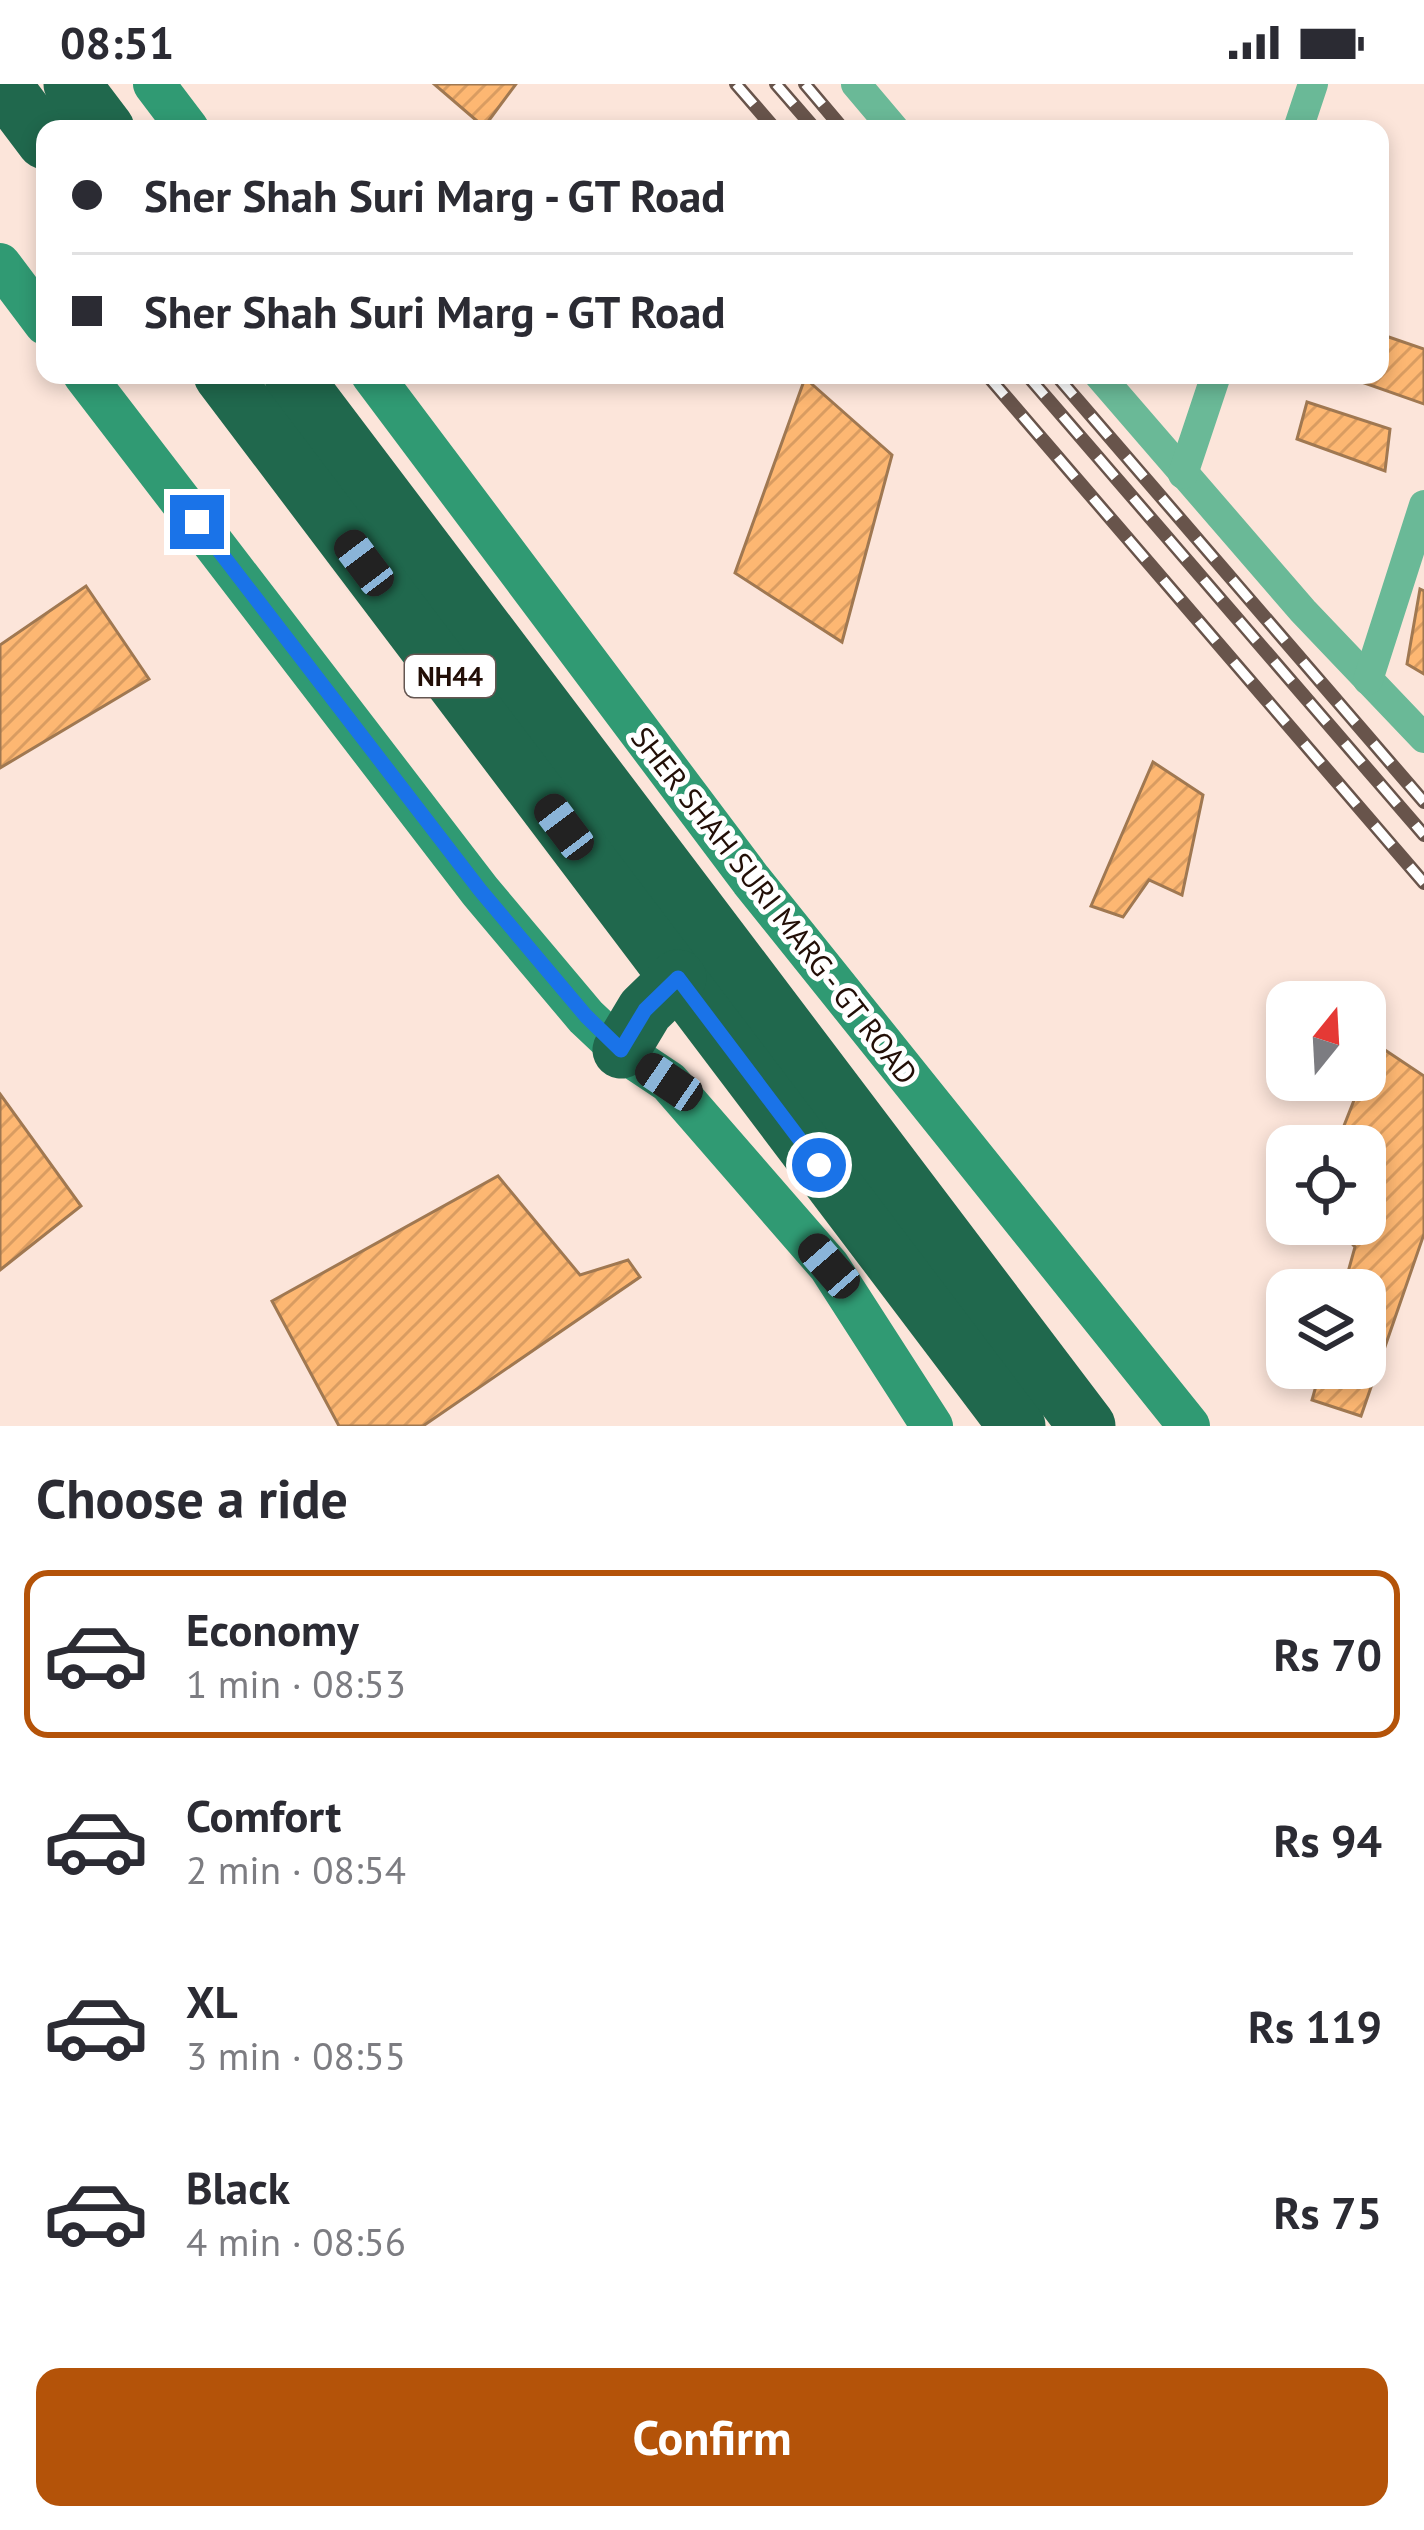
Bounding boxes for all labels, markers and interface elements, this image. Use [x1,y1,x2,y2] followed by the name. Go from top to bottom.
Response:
[60,13,174,71] text: 08:51
[144,166,726,224] text: Sher Shah Suri Marg - GT Road
[144,282,726,340] text: Sher Shah Suri Marg - GT Road
[170,495,224,549] route end
[328,523,400,603] car
[405,655,495,697] road number: NH44
[623,718,927,1092] street label: SHER SHAH SURI MARG - GT ROAD
[528,787,600,867] car
[1266,981,1386,1101] north arrow
[1266,981,1386,1389] map controls
[629,1047,709,1117] car
[1266,1125,1386,1245] button: locate
[792,1138,846,1192] route start
[792,1227,866,1305] car
[1266,1269,1386,1389] button: layers
[36,1463,348,1533] text: Choose a ride
[42,1600,150,1708] icon: car
[186,1600,359,1658] text: Economy
[1274,1625,1382,1683] text: Rs 70
[186,1658,406,1709] text: 1 min · 08:53
[42,1786,150,1894] icon: car
[186,1786,341,1844] text: Comfort
[1274,1811,1382,1869] text: Rs 94
[186,1844,406,1895] text: 2 min · 08:54
[42,1972,150,2080] icon: car
[186,1972,238,2030] text: XL
[1248,1997,1382,2055] text: Rs 119
[186,2030,406,2081] text: 3 min · 08:55
[42,2158,150,2266] icon: car
[186,2158,290,2216] text: Black
[1274,2183,1382,2241] text: Rs 75
[186,2216,406,2267] text: 4 min · 08:56
[36,2368,1388,2506] button: Confirm

